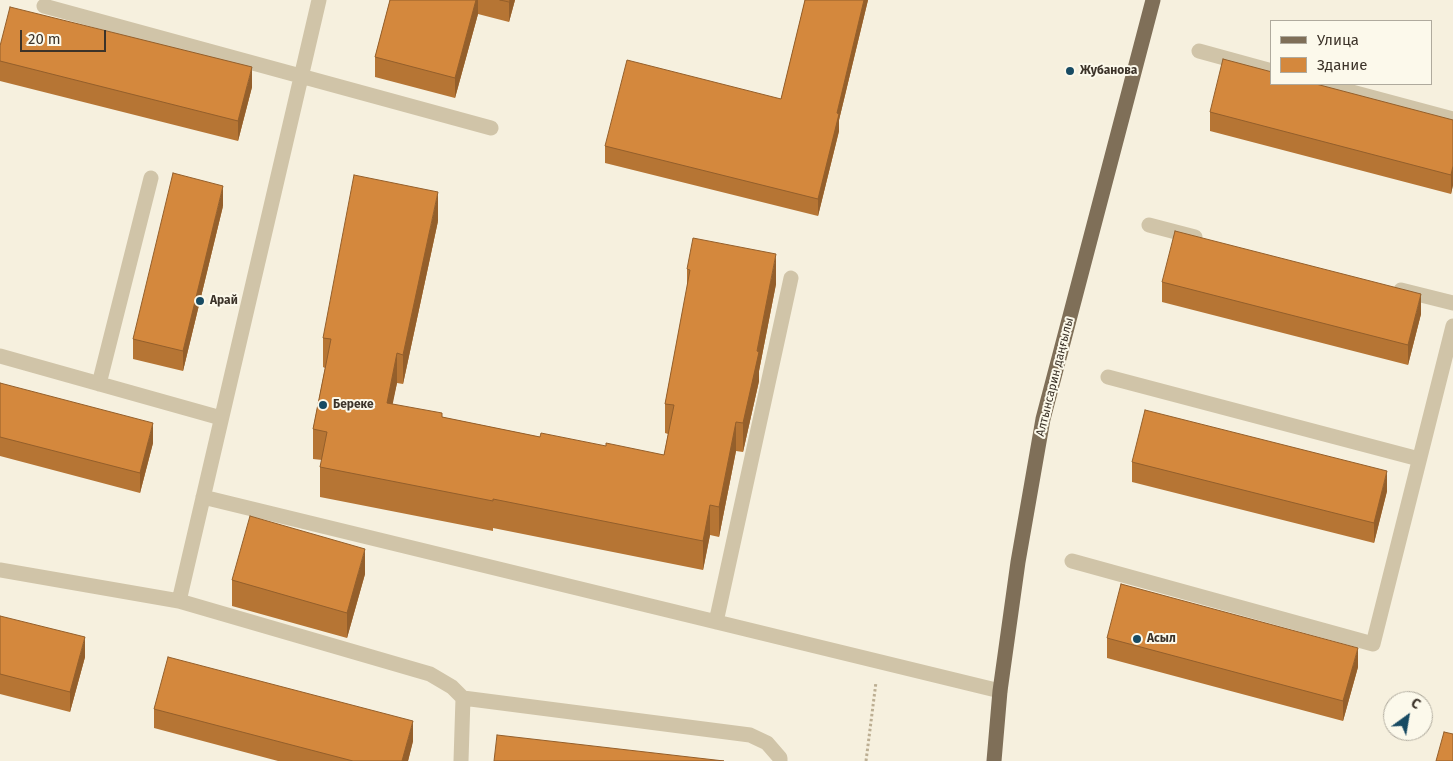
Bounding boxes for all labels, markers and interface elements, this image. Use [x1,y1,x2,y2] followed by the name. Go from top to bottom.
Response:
[22,20,109,52] scale bar
[1270,20,1433,85] legend
[28,30,61,48] text: 20 m
[1317,31,1359,49] text: Улица
[1317,56,1367,74] text: Здание
[1080,64,1137,78] place label: Жубанова
[1064,65,1076,77] marker: Жубанова
[210,294,238,308] place label: Арай
[194,295,206,307] marker: Арай
[1033,316,1077,438] street label: Алтынсарин даңғылы
[333,398,374,412] place label: Береке
[317,399,329,411] marker: Береке
[1147,632,1176,646] place label: Асыл
[1131,633,1143,645] marker: Асыл
[1383,691,1433,741] north arrow
[1408,694,1424,713] text: С

